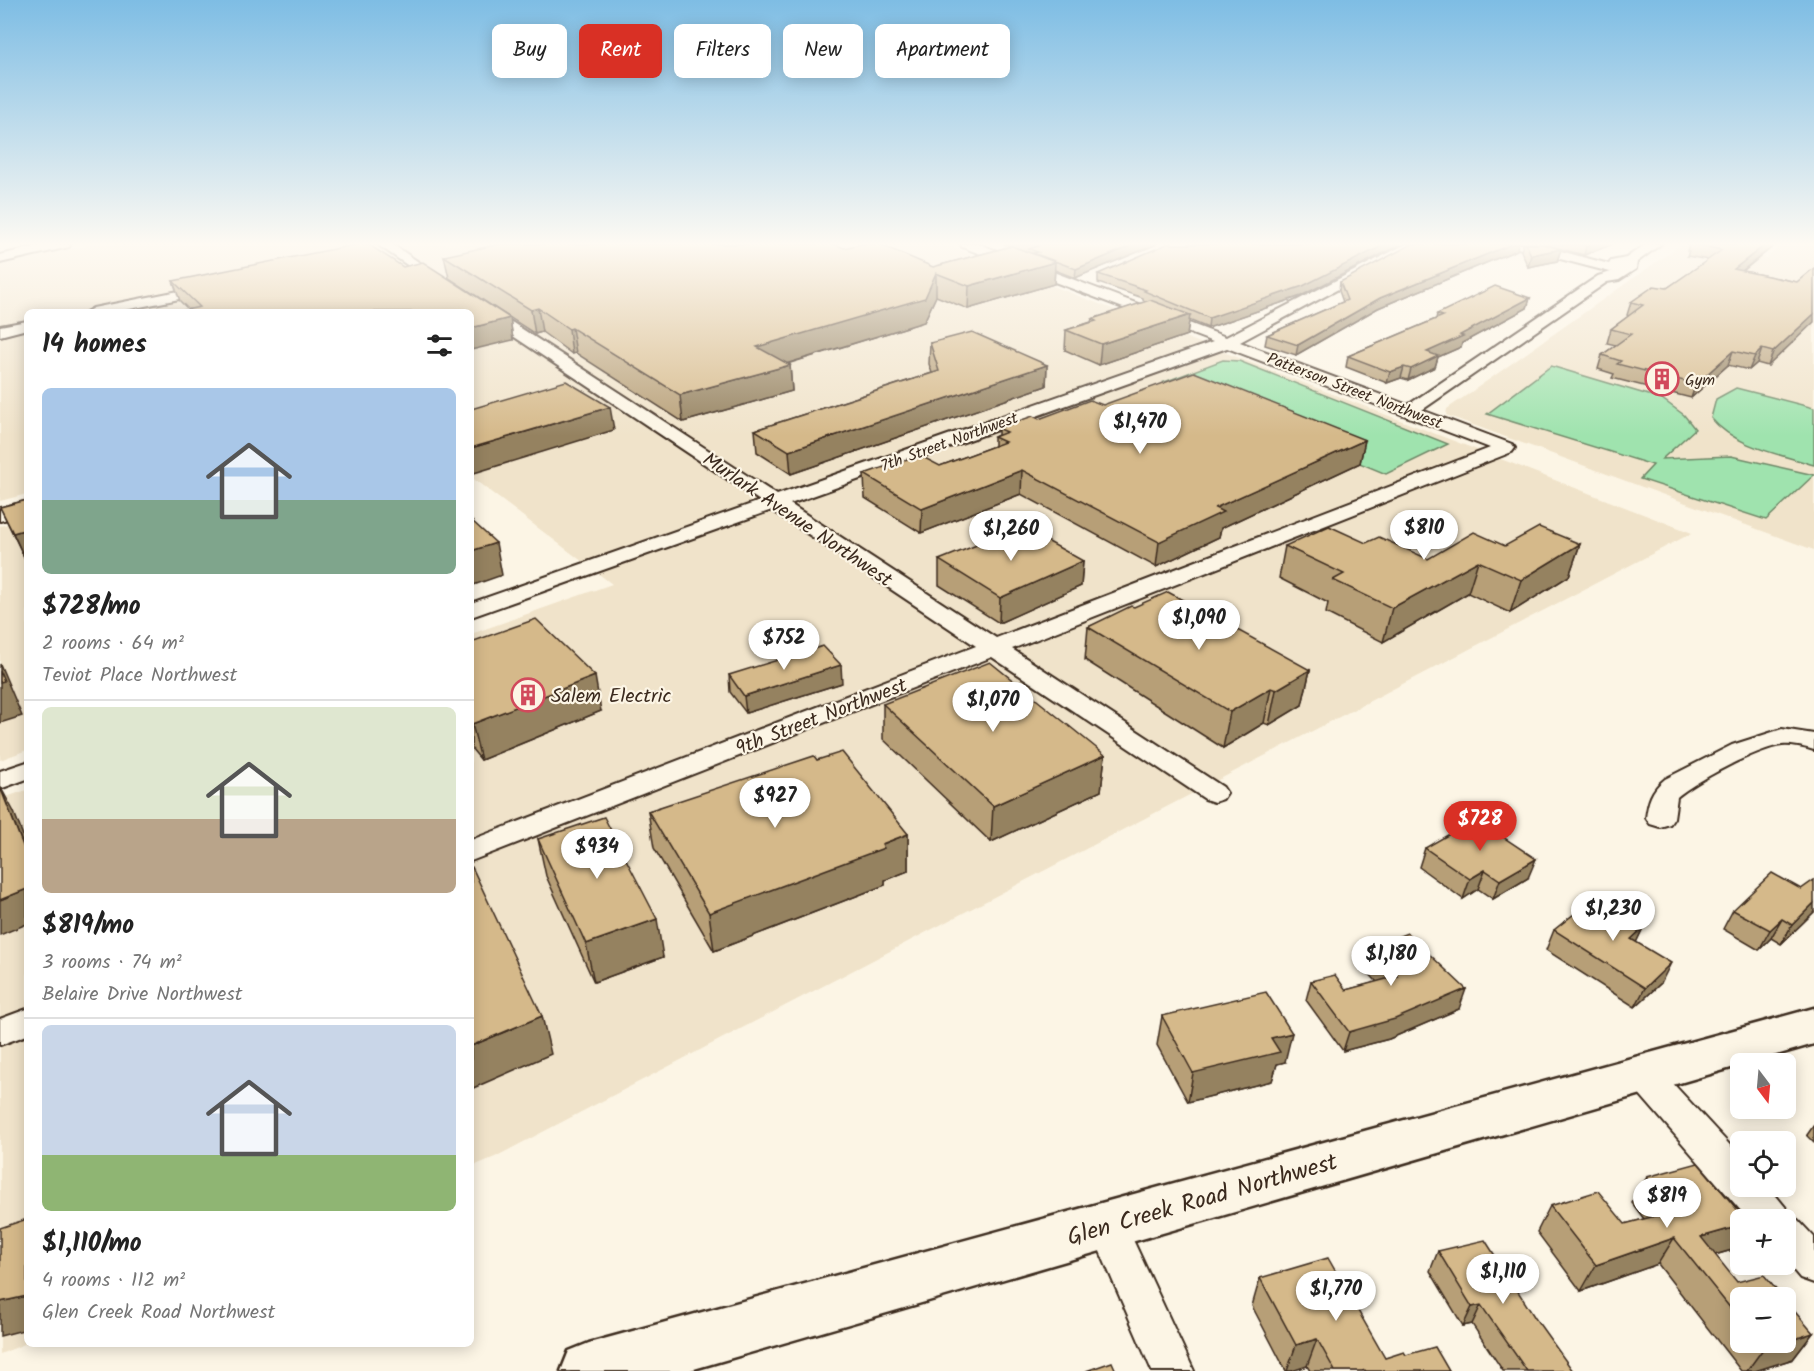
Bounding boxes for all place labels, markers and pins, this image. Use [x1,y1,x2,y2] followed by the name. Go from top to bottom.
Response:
[1644,361,1680,397] building icon: Gym
[1685,368,1715,393] place label: Gym
[1091,404,1189,455] pin: $1,470
[1388,510,1460,561] pin: $810
[962,511,1060,562] pin: $1,260
[1150,600,1248,651] pin: $1,090
[748,620,820,671] pin: $752
[510,677,546,713] building icon: Salem Electric
[551,681,671,713] place label: Salem Electric
[944,682,1042,733] pin: $1,070
[739,778,811,829] pin: $927
[1444,801,1516,852] pin: $728
[561,829,633,880] pin: $934
[1564,891,1662,942] pin: $1,230
[1342,936,1440,987] pin: $1,180
[1631,1178,1703,1229] pin: $819
[1454,1254,1552,1305] pin: $1,110
[1287,1271,1385,1322] pin: $1,770

